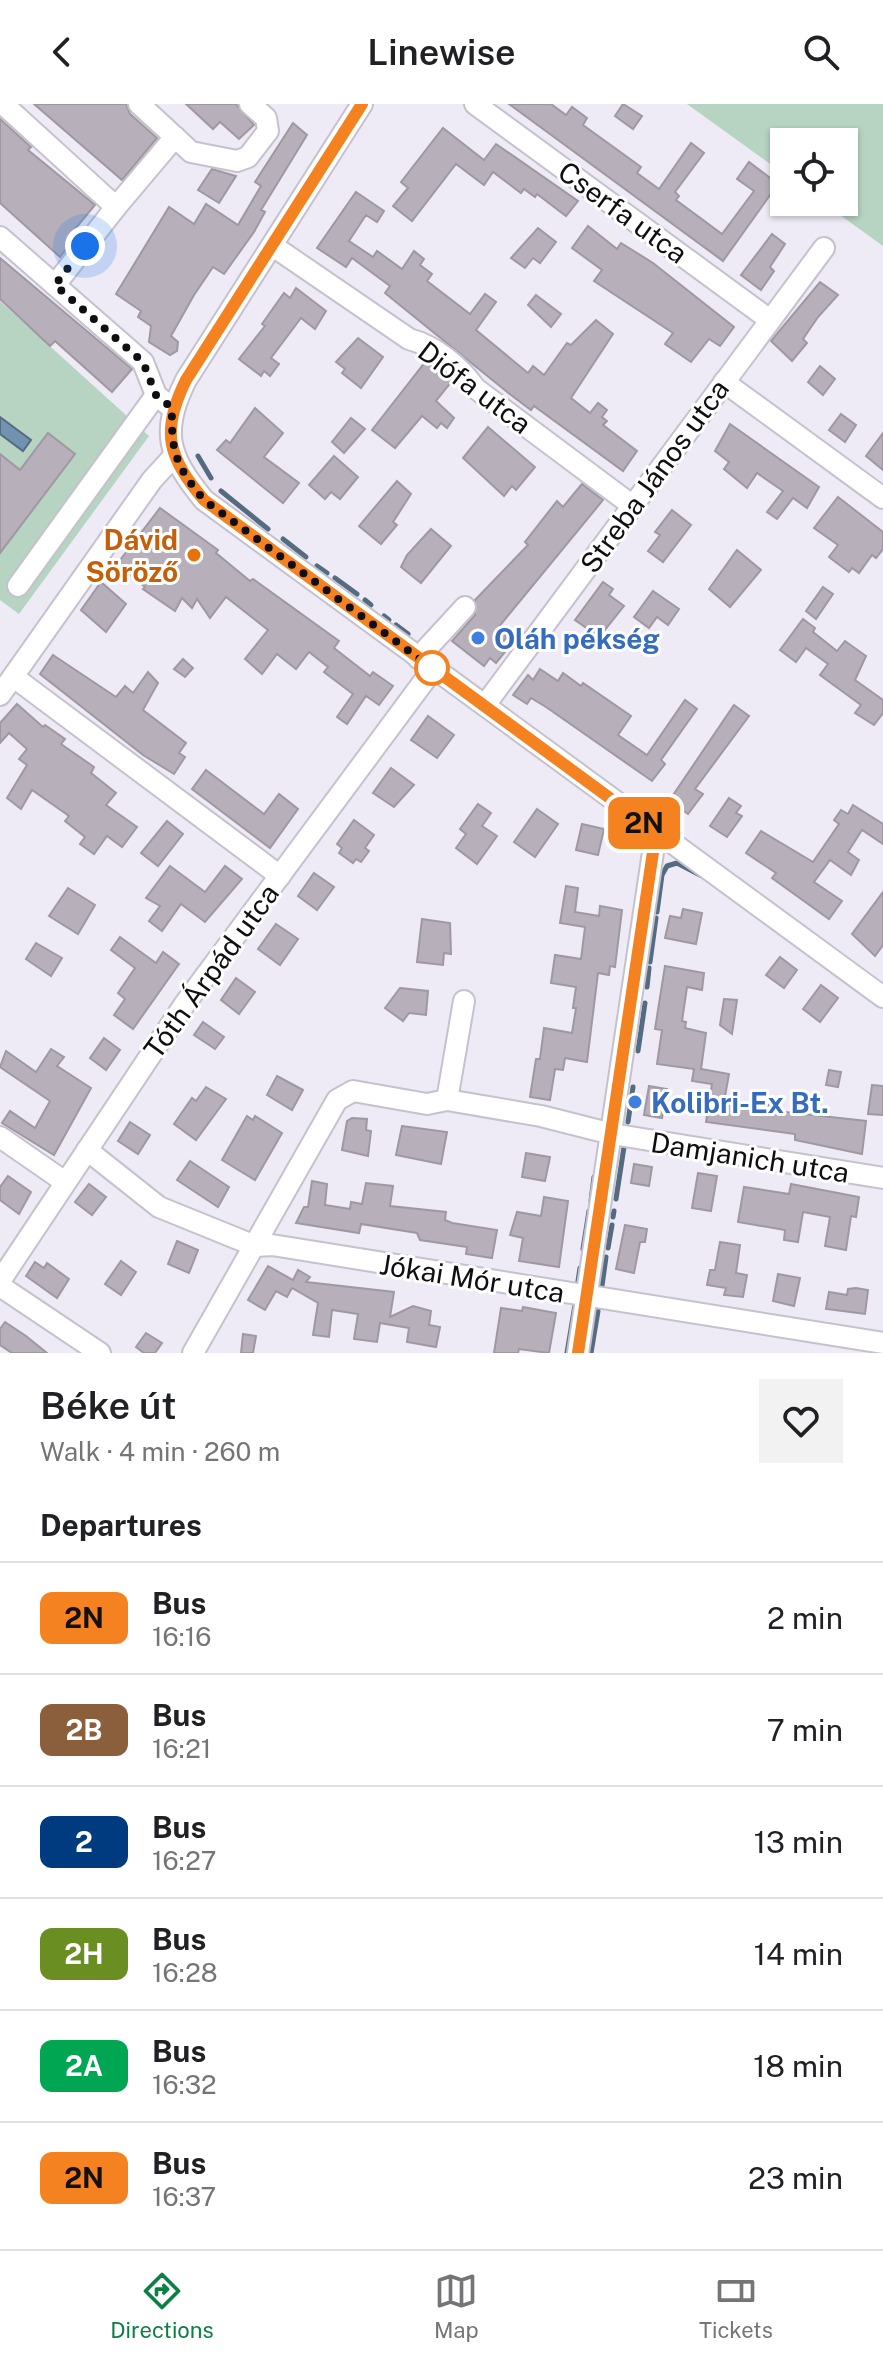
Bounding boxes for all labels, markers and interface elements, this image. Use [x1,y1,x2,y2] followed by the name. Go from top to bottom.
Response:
[40,30,84,74] icon: back
[799,30,843,74] icon: search
[367,31,516,73] text: Linewise
[770,128,858,216] map controls
[770,128,858,216] button: locate
[552,154,694,270] street label: Cserfa utca
[65,226,105,266] your location
[412,334,538,440] street label: Diófa utca
[573,373,735,579] street label: Streba János utca
[86,523,179,588] place label: Dávid Söröző
[185,546,203,564] marker: Dávid Söröző
[494,622,660,655] place label: Oláh pékség
[469,629,487,647] marker: Oláh pékség
[415,651,449,685] unlabelled marker
[608,797,680,849] line badge: 2N
[624,806,664,839] text: 2N
[137,877,285,1065] street label: Tóth Árpád utca
[651,1086,829,1119] place label: Kolibri-Ex Bt.
[626,1093,644,1111] marker: Kolibri-Ex Bt.
[648,1125,852,1189] street label: Damjanich utca
[377,1247,567,1309] street label: Jókai Mór utca
[759,1379,843,1463] button: heart
[40,1383,177,1428] text: Béke út
[40,1436,280,1467] text: Walk · 4 min · 260 m
[40,1507,202,1543] text: Departures
[152,1585,206,1621] text: Bus
[767,1600,843,1636] text: 2 min
[64,1601,104,1634] text: 2N
[152,1621,211,1652] text: 16:16
[152,1697,206,1733] text: Bus
[767,1712,843,1748] text: 7 min
[66,1713,102,1746] text: 2B
[152,1733,211,1764] text: 16:21
[152,1809,206,1845] text: Bus
[754,1824,843,1860] text: 13 min
[75,1825,93,1858] text: 2
[152,1845,216,1876] text: 16:27
[152,1921,206,1957] text: Bus
[754,1936,843,1972] text: 14 min
[64,1937,104,1970] text: 2H
[152,1957,217,1988] text: 16:28
[152,2033,206,2069] text: Bus
[753,2048,843,2084] text: 18 min
[65,2049,103,2082] text: 2A
[152,2069,217,2100] text: 16:32
[152,2145,206,2181] text: Bus
[748,2160,843,2196] text: 23 min
[64,2161,104,2194] text: 2N
[152,2181,216,2212] text: 16:37
[110,2269,214,2343] tab: Directions
[434,2269,479,2343] tab: Map
[699,2269,773,2343] tab: Tickets

